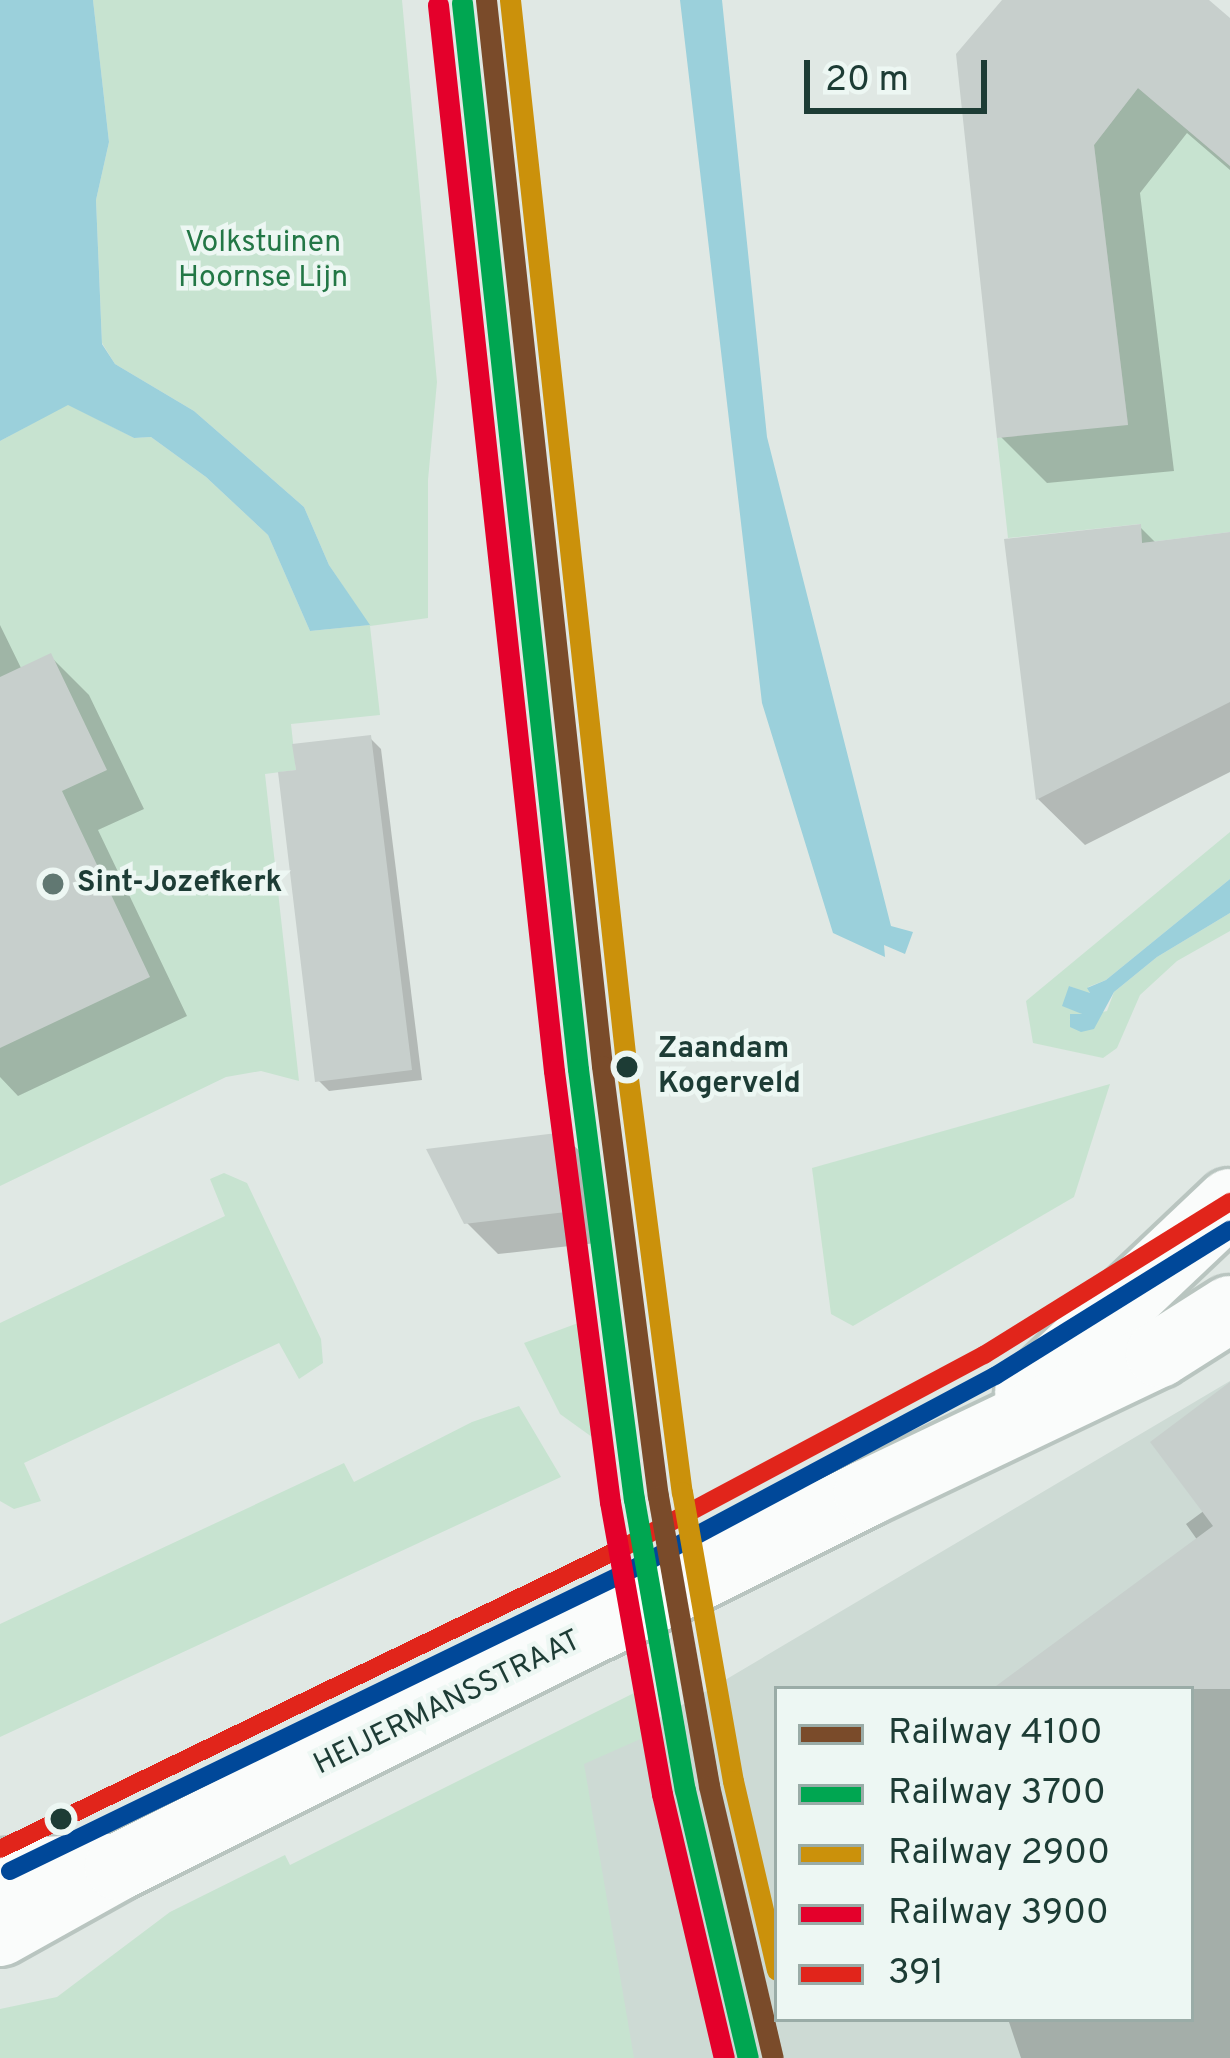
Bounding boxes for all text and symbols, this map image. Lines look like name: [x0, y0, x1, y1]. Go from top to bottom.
scale bar: [810, 36, 993, 110]
text: 20 m: [825, 58, 909, 104]
park label: Volkstuinen Hoornse Lijn: [178, 226, 348, 296]
place label: Sint-Jozefkerk: [77, 866, 282, 902]
marker: Sint-Jozefkerk: [40, 871, 66, 897]
place label: Zaandam Kogerveld: [658, 1032, 801, 1102]
marker: Zaandam Kogerveld: [606, 1046, 648, 1088]
street label: HEIJERMANSSTRAAT: [309, 1624, 587, 1784]
legend: [774, 1686, 1194, 2022]
text: Railway 4100: [888, 1711, 1103, 1757]
text: Railway 3700: [888, 1771, 1106, 1817]
unlabelled marker: [50, 1808, 72, 1830]
text: Railway 2900: [888, 1831, 1110, 1877]
text: Railway 3900: [888, 1891, 1109, 1937]
text: 391: [888, 1951, 944, 1997]

